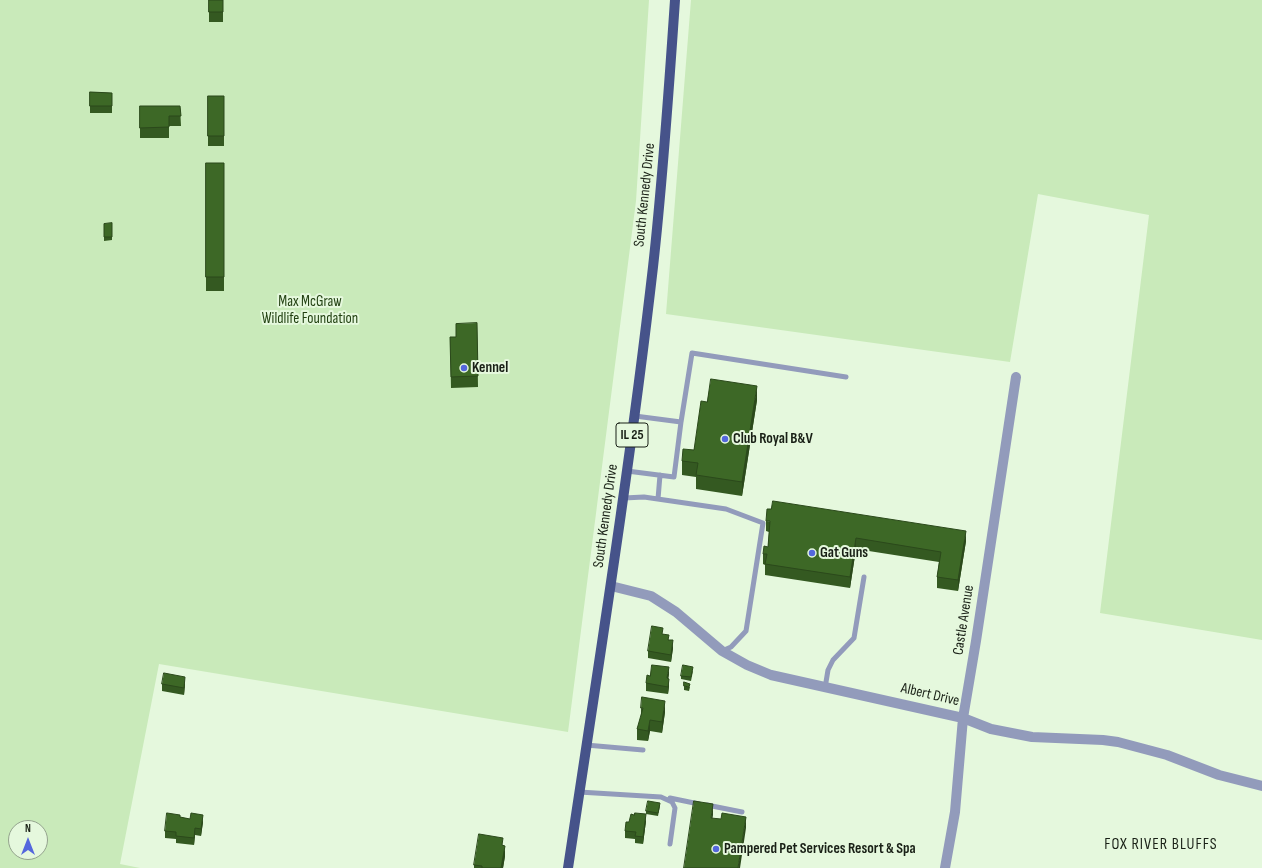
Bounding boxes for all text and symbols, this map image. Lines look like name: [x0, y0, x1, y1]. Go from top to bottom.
street label: South Kennedy Drive: [631, 142, 659, 248]
park label: Max McGraw Wildlife Foundation: [262, 293, 358, 328]
place label: Kennel: [472, 359, 508, 377]
marker: Kennel: [459, 363, 469, 373]
road number: IL 25: [616, 423, 648, 447]
place label: Club Royal B&V: [733, 430, 813, 448]
marker: Club Royal B&V: [720, 434, 730, 444]
street label: South Kennedy Drive: [590, 463, 622, 569]
place label: Gat Guns: [820, 544, 868, 562]
marker: Gat Guns: [807, 548, 817, 558]
street label: Castle Avenue: [950, 584, 978, 656]
street label: Albert Drive: [899, 680, 961, 710]
north arrow: [8, 820, 48, 860]
text: N: [25, 822, 31, 835]
district label: FOX RIVER BLUFFS: [1104, 835, 1218, 855]
place label: Pampered Pet Services Resort & Spa: [724, 840, 916, 858]
marker: Pampered Pet Services Resort & Spa: [711, 844, 721, 854]

